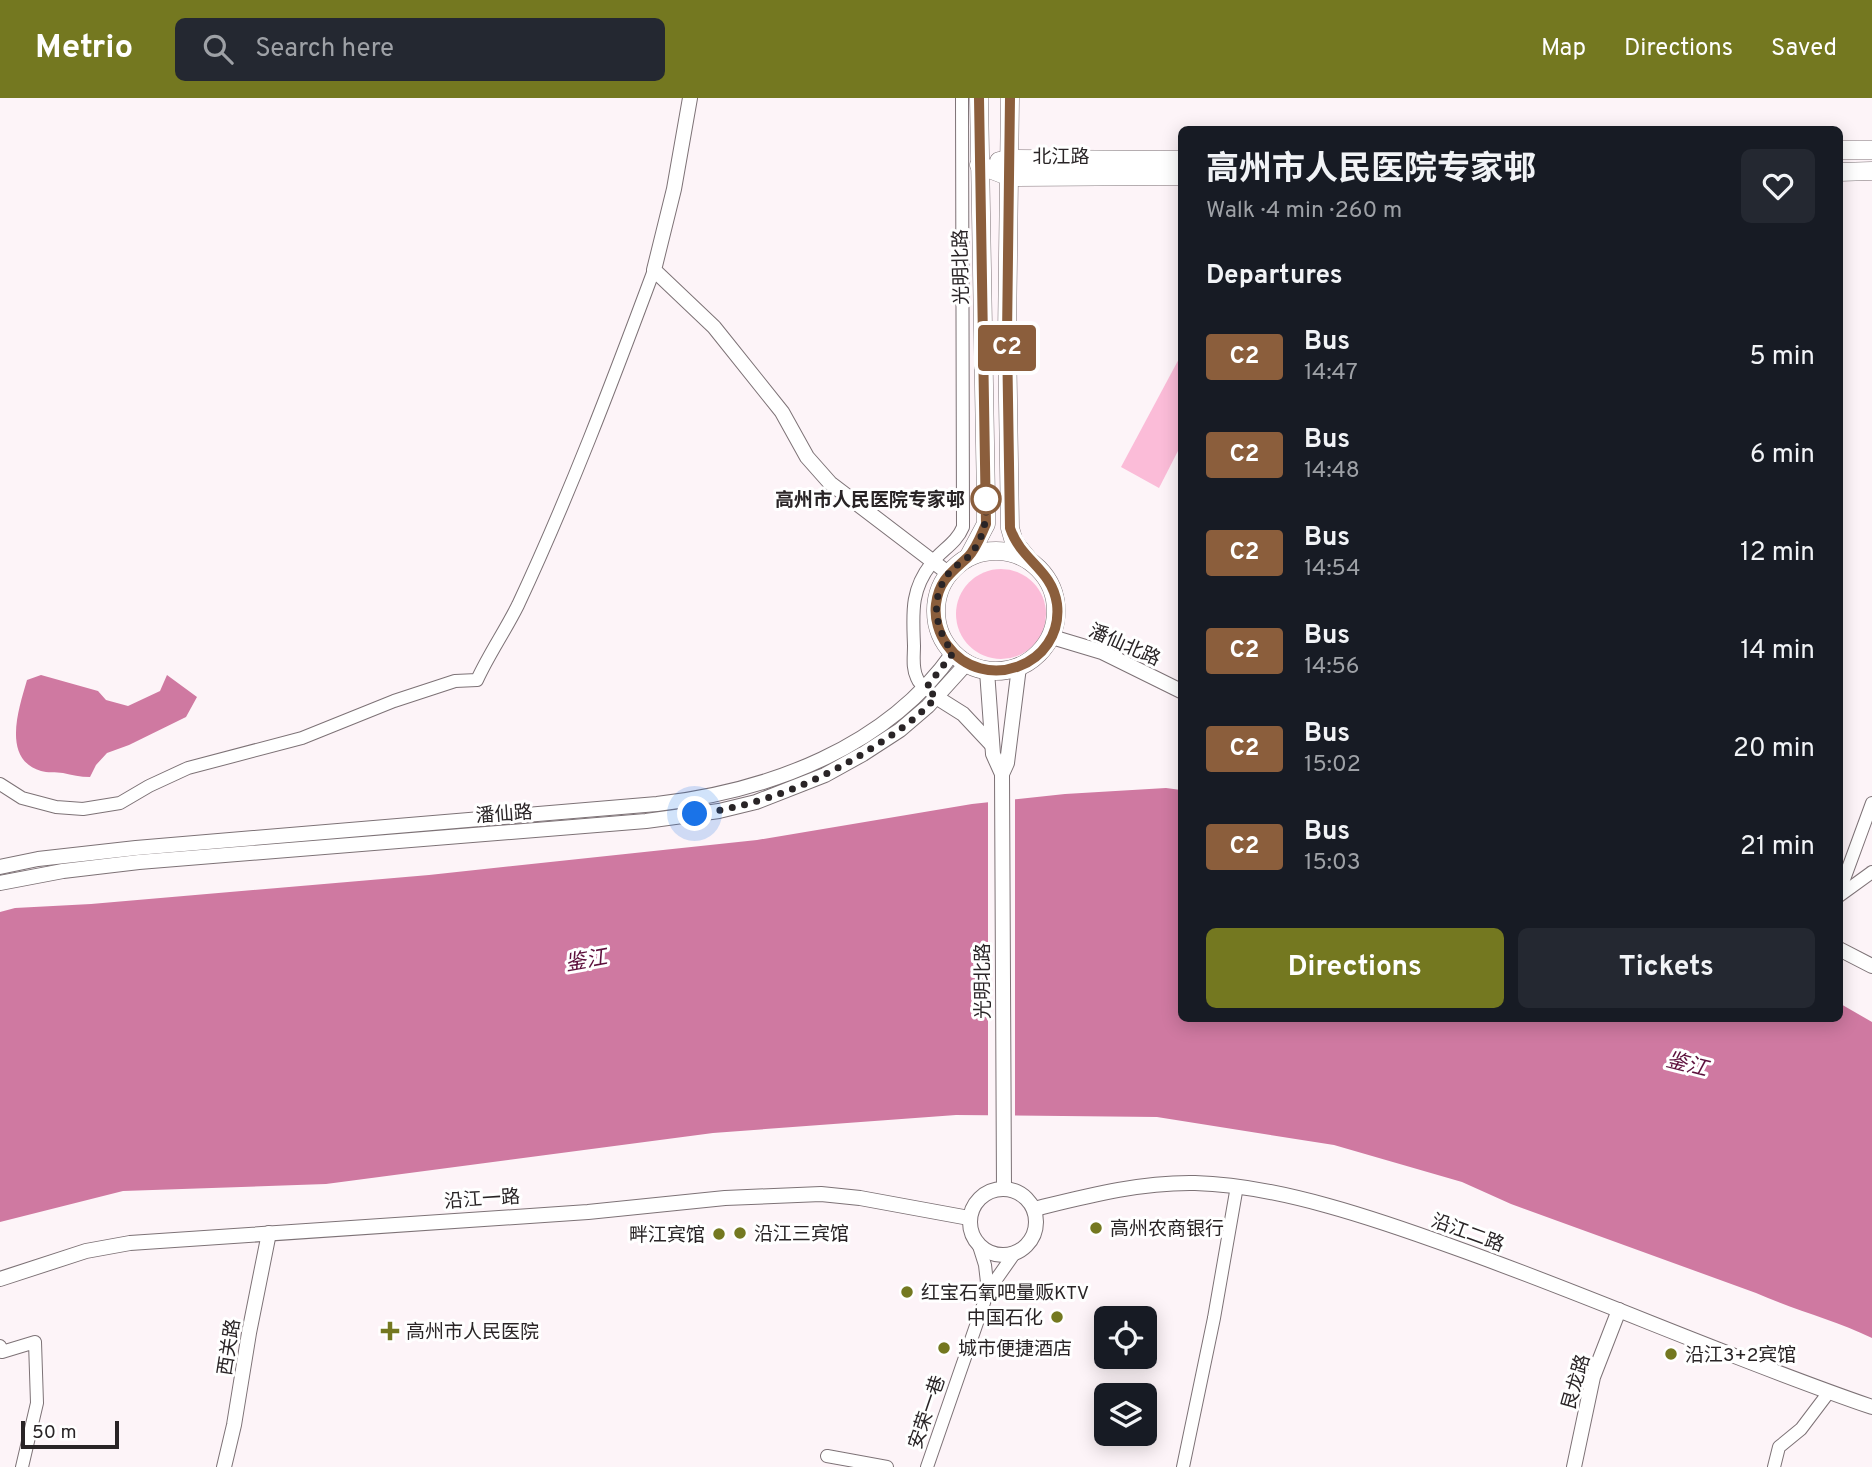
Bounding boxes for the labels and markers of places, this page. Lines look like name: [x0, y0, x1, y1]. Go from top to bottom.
marker: 高州市人民医院专家邨: [971, 484, 1001, 514]
place label: 高州市人民医院专家邨: [775, 489, 965, 513]
place label: 高州农商银行: [1110, 1218, 1224, 1242]
marker: 高州农商银行: [1088, 1220, 1104, 1236]
place label: 沿江三宾馆: [754, 1223, 849, 1247]
place label: 畔江宾馆: [629, 1224, 705, 1248]
marker: 沿江三宾馆: [732, 1225, 748, 1241]
marker: 畔江宾馆: [711, 1226, 727, 1242]
place label: 红宝石氧吧量贩KTV: [921, 1282, 1089, 1306]
marker: 红宝石氧吧量贩KTV: [899, 1284, 915, 1300]
place label: 中国石化: [967, 1307, 1043, 1331]
marker: 中国石化: [1049, 1309, 1065, 1325]
marker: 高州市人民医院: [380, 1321, 400, 1341]
place label: 高州市人民医院: [406, 1321, 539, 1345]
place label: 城市便捷酒店: [958, 1338, 1072, 1362]
marker: 城市便捷酒店: [936, 1340, 952, 1356]
place label: 沿江3+2宾馆: [1685, 1344, 1796, 1368]
marker: 沿江3+2宾馆: [1663, 1346, 1679, 1362]

